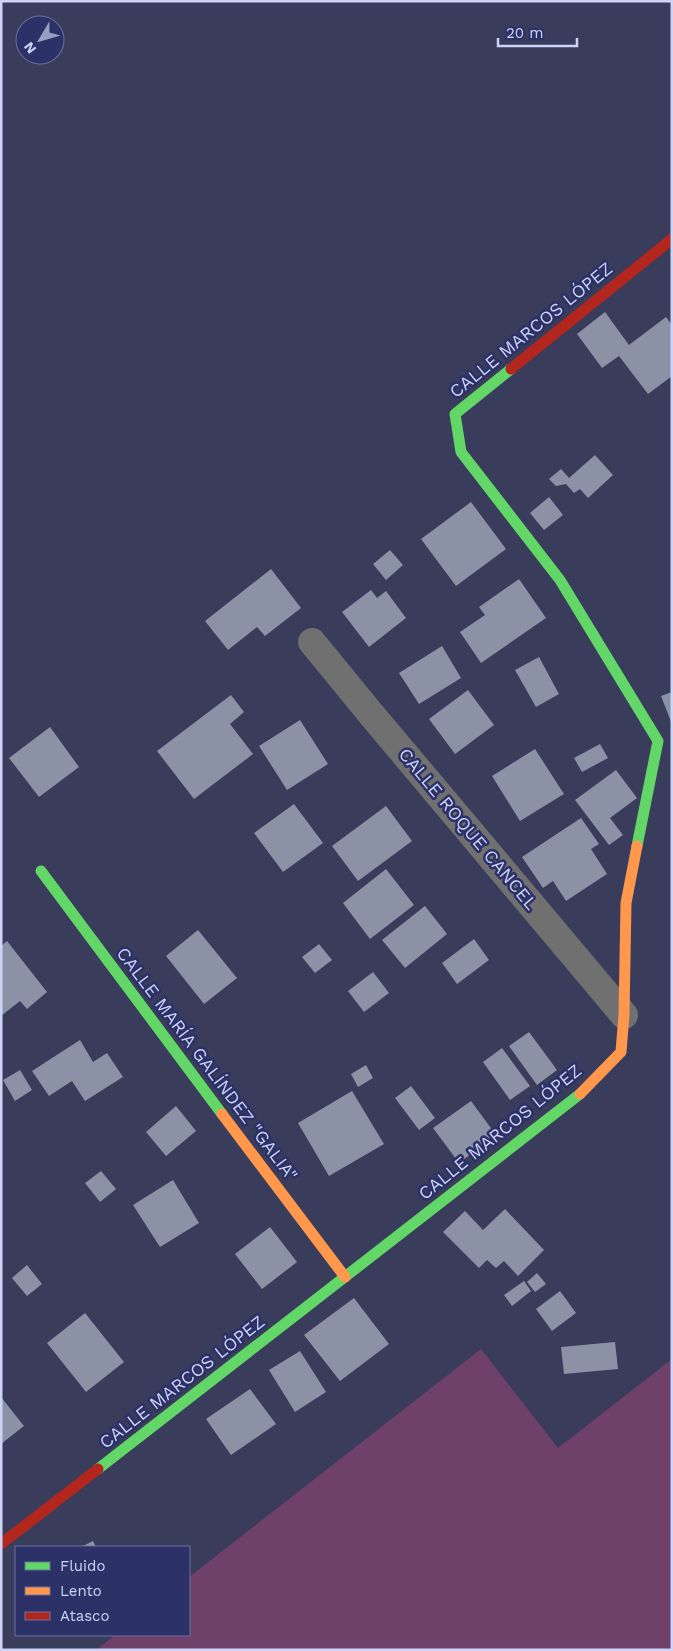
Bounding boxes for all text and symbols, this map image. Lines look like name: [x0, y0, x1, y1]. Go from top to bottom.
north arrow: [15, 15, 65, 65]
scale bar: [498, 15, 577, 47]
text: 20 m: [506, 24, 544, 42]
text: N: [20, 39, 39, 57]
street label: CALLE MARCOS LÓPEZ: [445, 257, 616, 402]
street label: CALLE ROQUE CANCEL: [395, 744, 542, 914]
street label: CALLE MARÍA GALÍNDEZ "GALIA": [113, 943, 302, 1185]
street label: CALLE MARCOS LÓPEZ: [414, 1059, 585, 1204]
street label: CALLE MARCOS LÓPEZ: [95, 1311, 268, 1453]
legend: [15, 1546, 190, 1636]
text: Fluido: [60, 1557, 105, 1575]
text: Lento: [60, 1582, 102, 1600]
text: Atasco: [60, 1607, 109, 1625]

